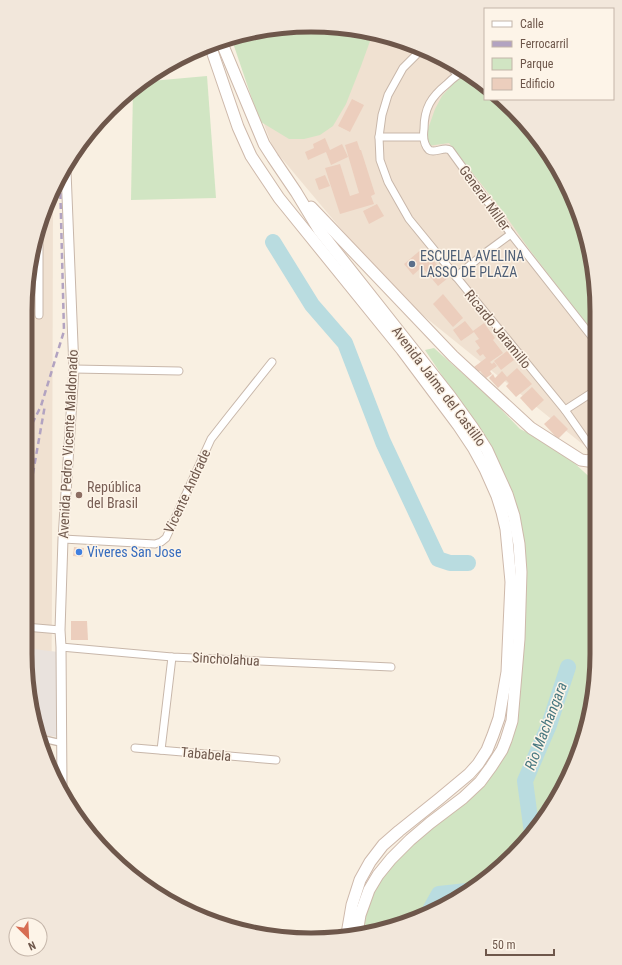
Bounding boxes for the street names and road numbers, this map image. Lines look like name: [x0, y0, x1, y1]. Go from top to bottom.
street label: General Miller: [456, 162, 514, 234]
street label: Ricardo Jaramillo: [461, 286, 535, 372]
street label: Avenida Jaime del Castillo: [389, 323, 489, 449]
street label: Avenida Pedro Vicente Maldonado: [55, 349, 81, 539]
street label: Vicente Andrade: [161, 446, 214, 536]
street label: Sincholahua: [192, 649, 260, 669]
street label: Tababela: [180, 744, 232, 764]

